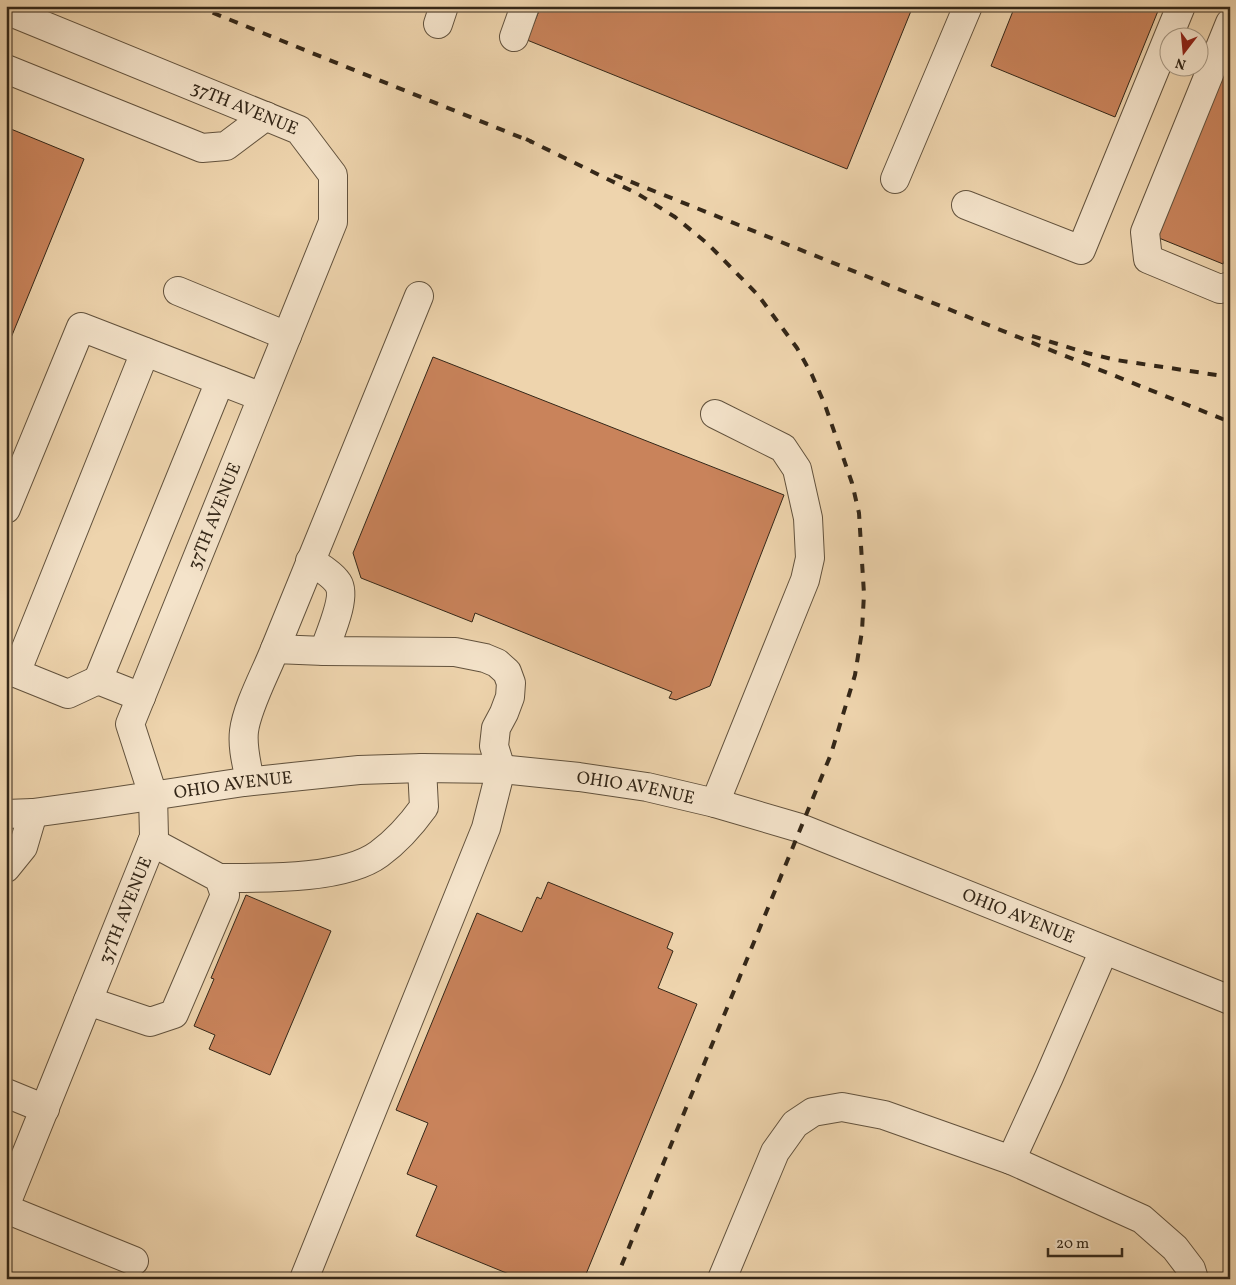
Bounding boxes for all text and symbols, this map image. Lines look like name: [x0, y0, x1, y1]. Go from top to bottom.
north arrow: [1158, 28, 1208, 78]
text: N: [1173, 53, 1188, 74]
street label: 37TH AVENUE: [187, 76, 302, 142]
street label: 37TH AVENUE: [182, 459, 248, 574]
street label: OHIO AVENUE: [172, 766, 294, 806]
street label: OHIO AVENUE: [575, 766, 697, 812]
street label: 37TH AVENUE: [93, 853, 159, 968]
street label: OHIO AVENUE: [958, 883, 1078, 951]
scale bar: [1048, 1225, 1122, 1257]
text: 20 m: [1056, 1234, 1089, 1255]

